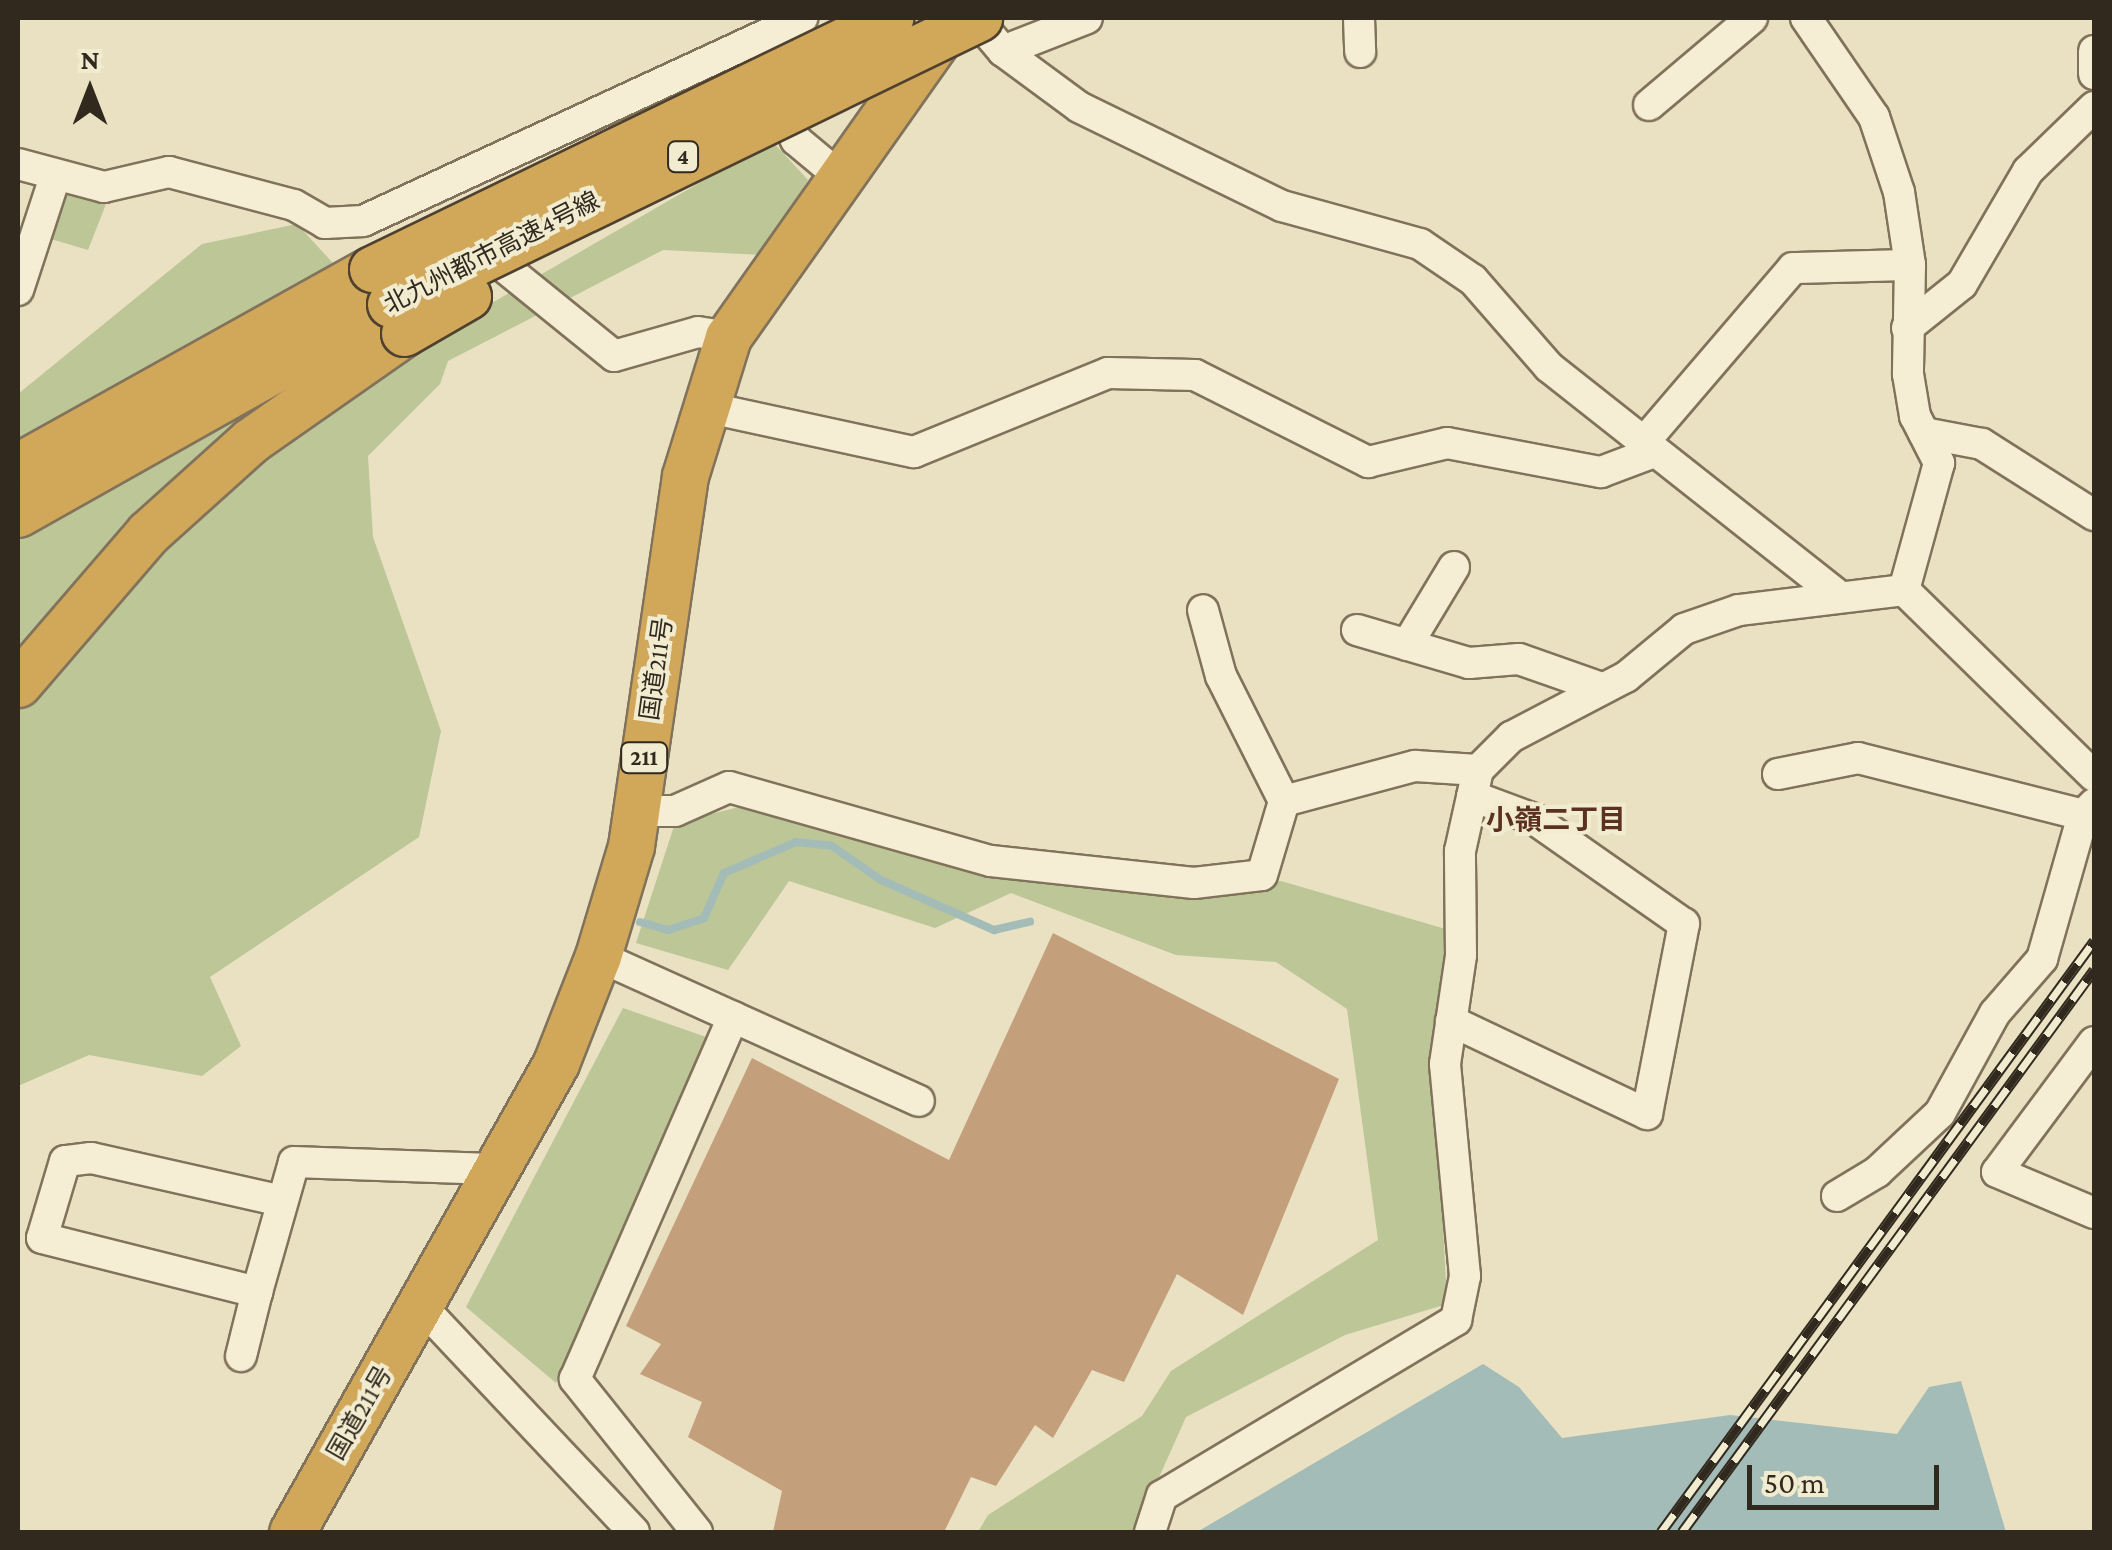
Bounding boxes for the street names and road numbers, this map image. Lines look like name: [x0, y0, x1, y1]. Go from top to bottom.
road number: 4: [666, 140, 700, 174]
street label: 北九州都市高速4号線: [379, 186, 605, 320]
street label: 国道211号: [635, 616, 679, 722]
road number: 211: [619, 741, 669, 775]
street label: 国道211号: [321, 1361, 399, 1465]

